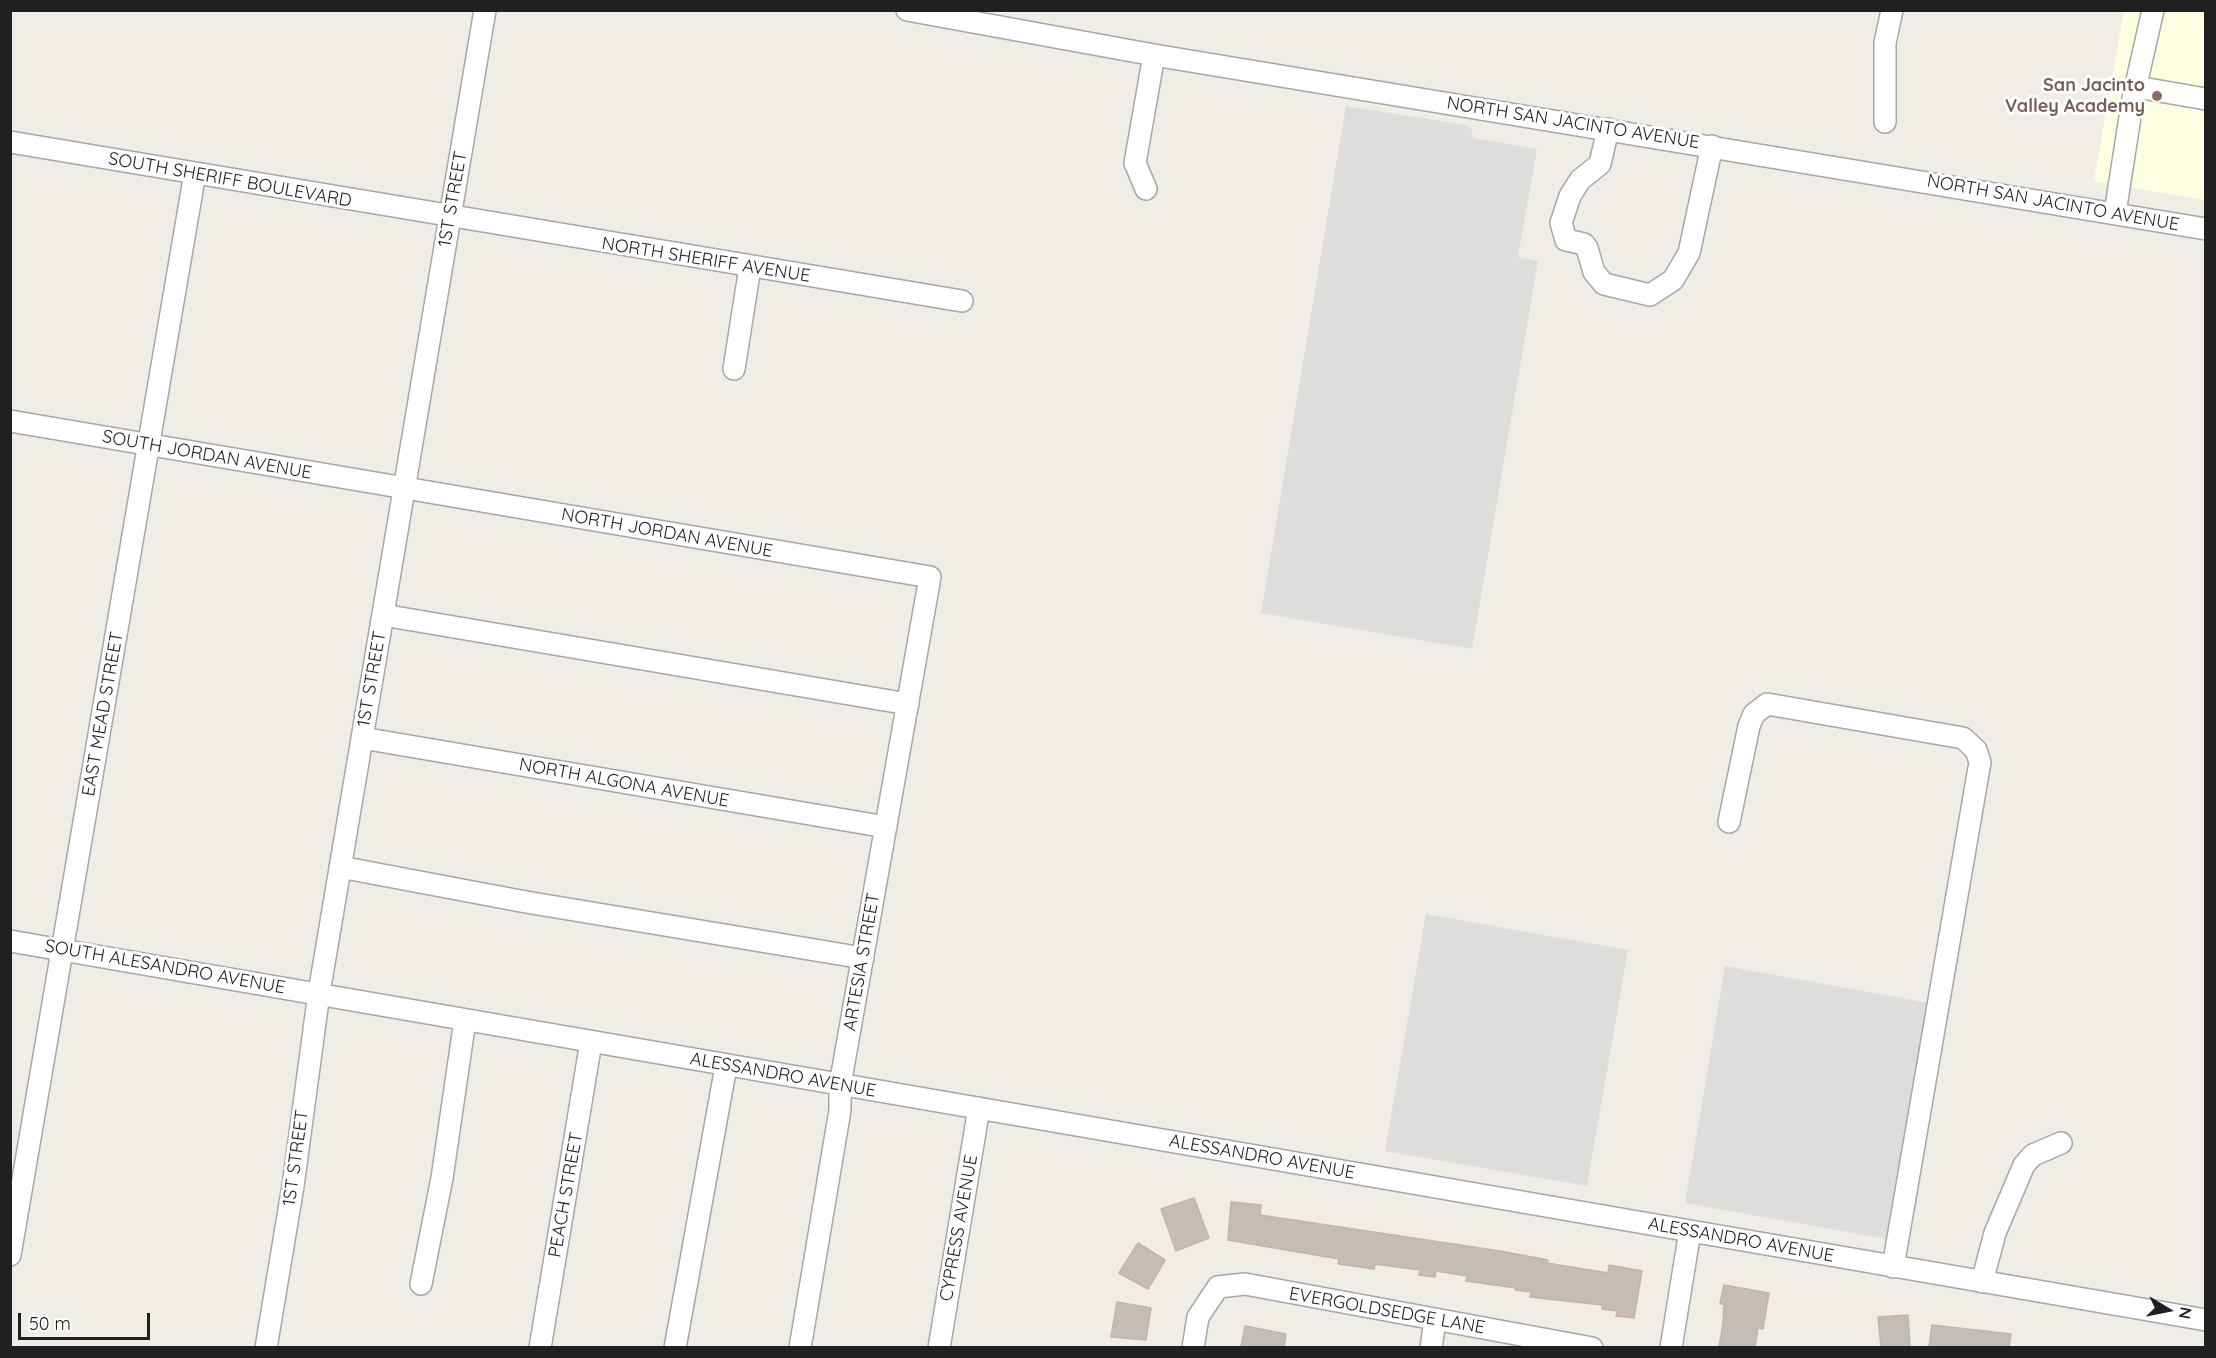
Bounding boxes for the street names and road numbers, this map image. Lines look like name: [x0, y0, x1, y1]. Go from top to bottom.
street label: NORTH SAN JACINTO AVENUE: [1445, 92, 1701, 154]
street label: SOUTH SHERIFF BOULEVARD: [107, 148, 353, 212]
street label: 1ST STREET: [434, 149, 472, 249]
street label: NORTH SAN JACINTO AVENUE: [1925, 170, 2181, 236]
street label: NORTH SHERIFF AVENUE: [600, 233, 812, 287]
street label: SOUTH JORDAN AVENUE: [100, 426, 314, 484]
street label: NORTH JORDAN AVENUE: [560, 504, 774, 562]
street label: 1ST STREET: [353, 629, 391, 729]
street label: EAST MEAD STREET: [78, 630, 128, 798]
street label: NORTH ALGONA AVENUE: [517, 754, 731, 812]
street label: ARTESIA STREET: [839, 891, 885, 1033]
street label: SOUTH ALESANDRO AVENUE: [43, 935, 287, 999]
street label: ALESSANDRO AVENUE: [688, 1048, 878, 1102]
street label: 1ST STREET: [279, 1109, 313, 1207]
street label: ALESSANDRO AVENUE: [1167, 1130, 1357, 1184]
street label: PEACH STREET: [544, 1131, 588, 1259]
street label: CYPRESS AVENUE: [935, 1153, 983, 1303]
street label: ALESSANDRO AVENUE: [1646, 1213, 1836, 1267]
street label: EVERGOLDSEDGE LANE: [1287, 1283, 1487, 1339]

